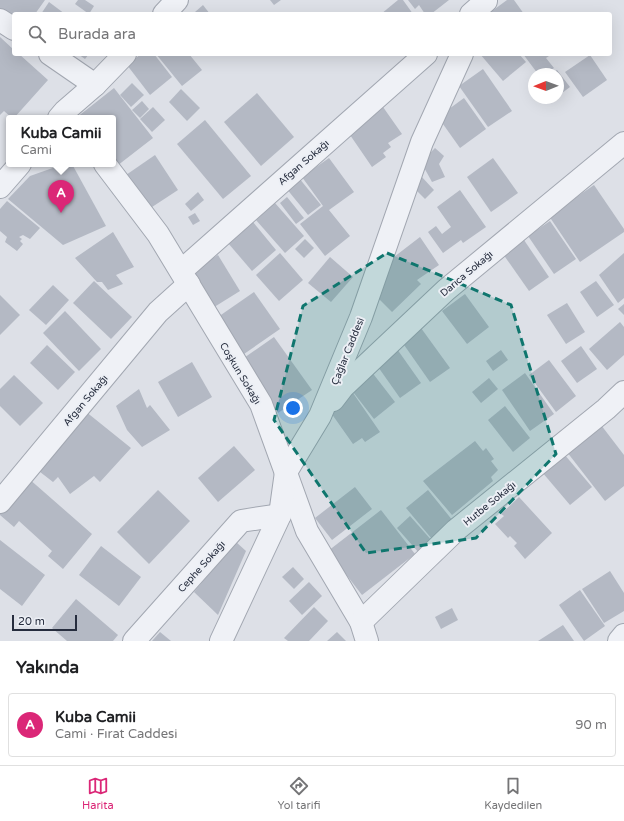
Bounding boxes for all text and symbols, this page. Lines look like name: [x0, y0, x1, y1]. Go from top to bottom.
search box: [12, 12, 612, 56]
icon: search: [26, 23, 48, 45]
text: Burada ara: [58, 25, 136, 43]
north arrow: [528, 68, 564, 104]
popup: [6, 115, 116, 167]
text: Kuba Camii: [20, 124, 102, 142]
street label: Afgan Sokağı: [276, 137, 332, 188]
text: Cami: [20, 142, 52, 158]
pin: A: [48, 180, 74, 213]
street label: Darıca Sokağı: [438, 248, 495, 299]
street label: Çağlar Caddesi: [329, 316, 367, 387]
street label: Coşkun Sokağı: [217, 340, 263, 407]
street label: Afgan Sokağı: [61, 372, 111, 429]
your location: [283, 398, 303, 418]
street label: Hutbe Sokağı: [461, 479, 518, 529]
street label: Cephe Sokağı: [175, 538, 228, 595]
scale bar: [12, 613, 77, 632]
text: 20 m: [18, 615, 45, 628]
text: Yakında: [16, 657, 79, 678]
text: Kuba Camii: [55, 708, 136, 726]
text: A: [25, 717, 35, 733]
text: 90 m: [575, 717, 607, 733]
text: Cami · Fırat Caddesi: [55, 726, 178, 742]
tab: Harita: [82, 775, 114, 812]
tab: Yol tarifi: [278, 775, 320, 812]
tab: Kaydedilen: [484, 775, 542, 812]

